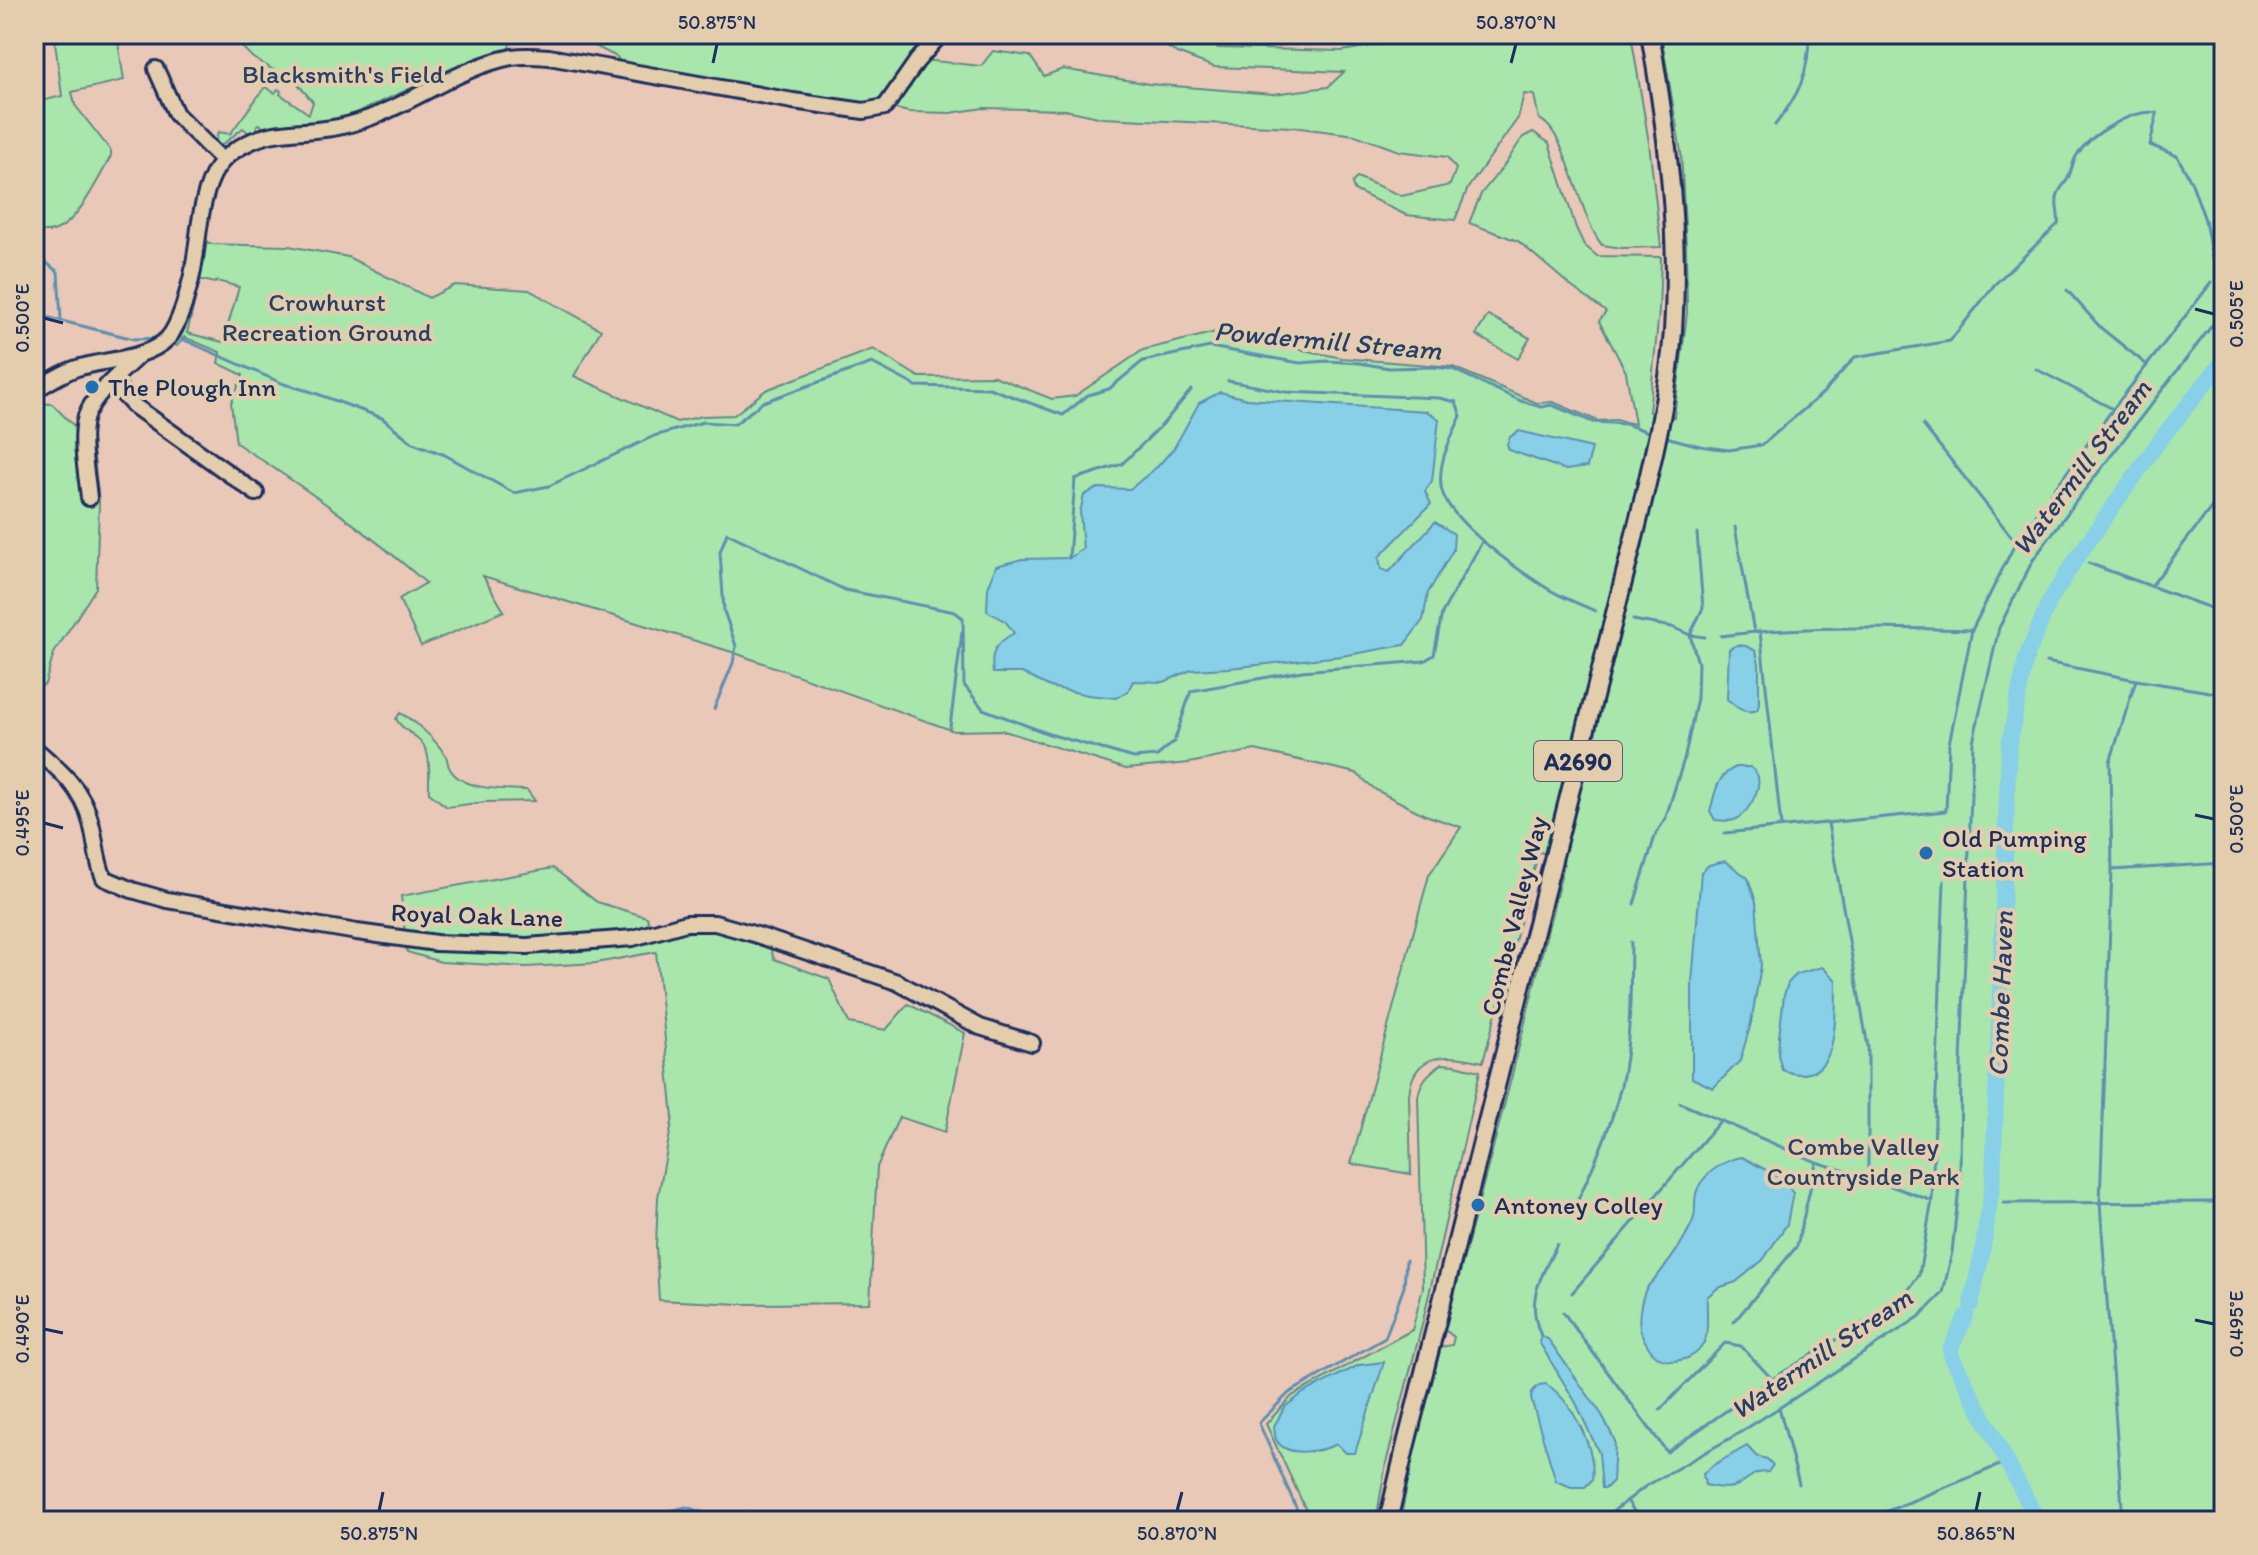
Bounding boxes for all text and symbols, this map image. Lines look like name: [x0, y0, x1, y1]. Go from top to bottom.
text: 50.875°N: [678, 10, 756, 34]
text: 50.870°N: [1476, 10, 1556, 34]
park label: Blacksmith's Field: [242, 58, 445, 90]
text: 0.505°E: [2224, 280, 2248, 348]
text: 0.500°E: [10, 283, 34, 353]
park label: Crowhurst Recreation Ground: [222, 286, 433, 348]
water label: Powdermill Stream: [1213, 313, 1444, 367]
place label: The Plough Inn: [108, 371, 276, 403]
water label: Watermill Stream: [2004, 372, 2159, 562]
marker: The Plough Inn: [83, 378, 101, 396]
road number: A2690: [1534, 741, 1622, 781]
text: 0.500°E: [2224, 784, 2248, 854]
text: 0.495°E: [10, 789, 34, 857]
street label: Combe Valley Way: [1474, 813, 1554, 1019]
place label: Old Pumping Station: [1942, 822, 2087, 884]
marker: Old Pumping Station: [1917, 844, 1935, 862]
street label: Royal Oak Lane: [390, 896, 564, 934]
water label: Combe Haven: [1980, 910, 2020, 1078]
park label: Combe Valley Countryside Park: [1767, 1130, 1959, 1192]
place label: Antoney Colley: [1494, 1189, 1663, 1221]
marker: Antoney Colley: [1469, 1196, 1487, 1214]
water label: Watermill Stream: [1724, 1279, 1919, 1426]
text: 0.495°E: [2224, 1290, 2248, 1358]
text: 0.490°E: [10, 1295, 34, 1363]
text: 50.875°N: [340, 1521, 418, 1545]
text: 50.870°N: [1137, 1521, 1217, 1545]
text: 50.865°N: [1936, 1521, 2016, 1545]

